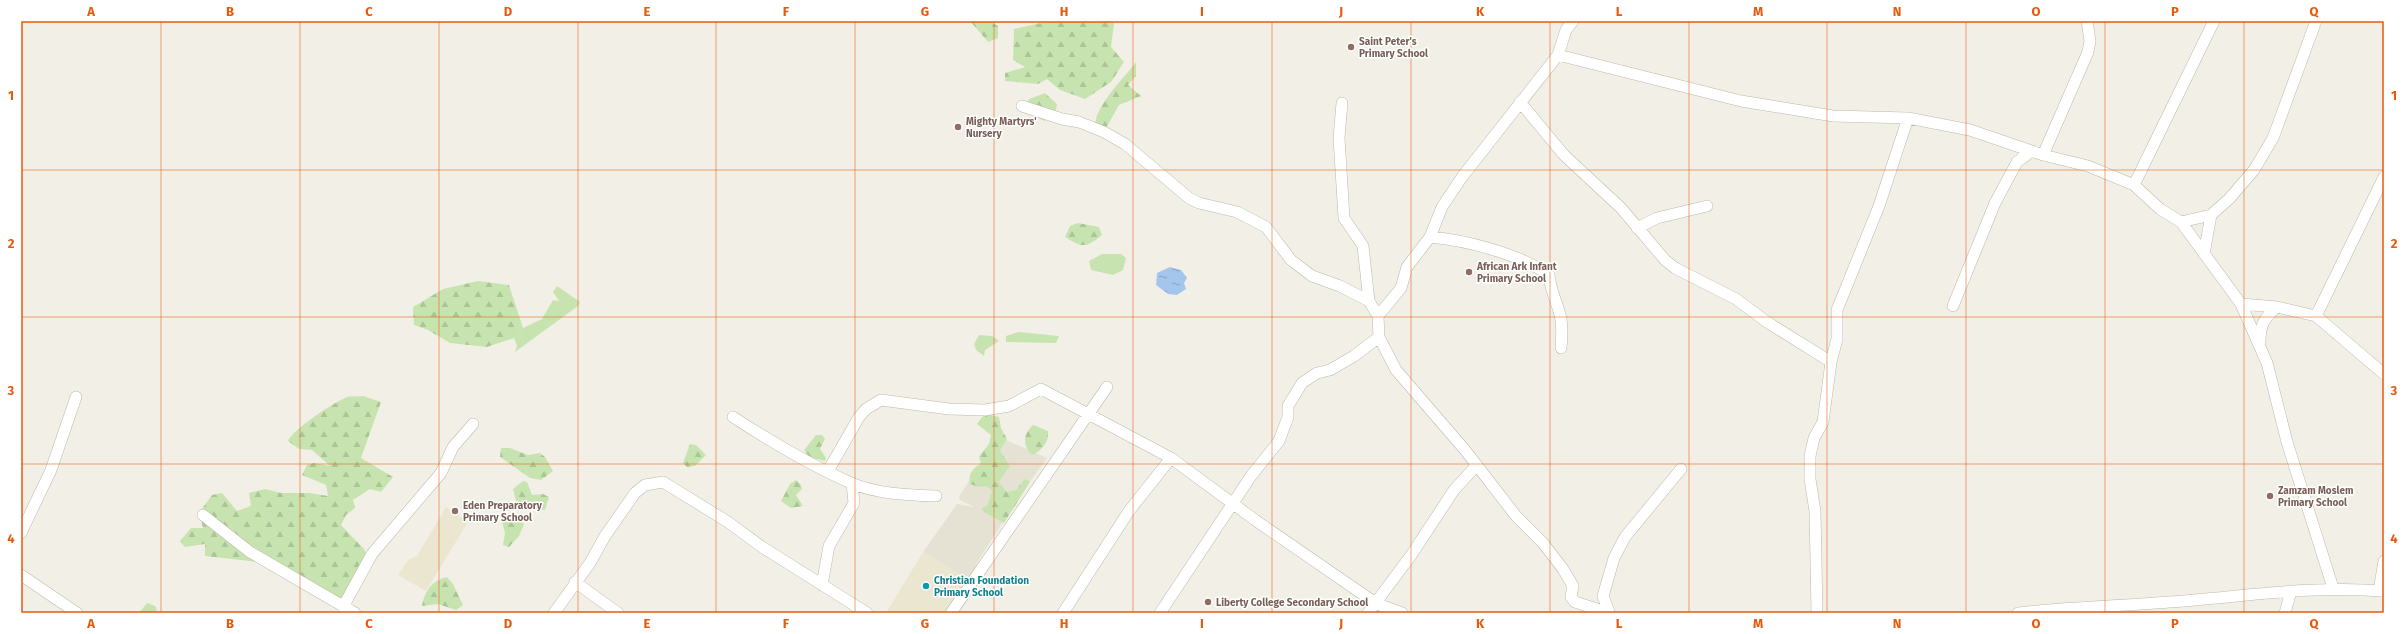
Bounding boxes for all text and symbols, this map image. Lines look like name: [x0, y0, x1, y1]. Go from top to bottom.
text: A: [86, 4, 95, 19]
text: B: [226, 4, 234, 19]
text: C: [365, 4, 373, 19]
text: D: [504, 4, 513, 19]
text: E: [644, 4, 651, 19]
text: F: [783, 4, 790, 19]
text: G: [921, 4, 929, 19]
text: H: [1060, 4, 1068, 19]
text: I: [1200, 4, 1204, 19]
text: J: [1338, 4, 1343, 19]
text: K: [1476, 4, 1485, 19]
text: L: [1616, 4, 1623, 19]
text: M: [1753, 4, 1763, 19]
text: N: [1893, 4, 1901, 19]
text: O: [2032, 4, 2041, 19]
text: P: [2171, 4, 2179, 19]
text: Q: [2310, 4, 2320, 19]
place label: Saint Peter's Primary School: [1359, 36, 1428, 60]
marker: Saint Peter's Primary School: [1346, 42, 1356, 52]
text: 1: [8, 88, 14, 103]
text: 1: [2391, 88, 2397, 103]
place label: Mighty Martyrs' Nursery: [966, 116, 1037, 140]
marker: Mighty Martyrs' Nursery: [953, 122, 963, 132]
text: 2: [8, 236, 15, 251]
text: 2: [2391, 236, 2398, 251]
place label: African Ark Infant Primary School: [1476, 261, 1557, 285]
marker: African Ark Infant Primary School: [1464, 267, 1474, 277]
text: 3: [7, 383, 15, 398]
text: 3: [2390, 383, 2398, 398]
place label: Zamzam Moslem Primary School: [2278, 485, 2353, 509]
marker: Zamzam Moslem Primary School: [2265, 491, 2275, 501]
place label: Eden Preparatory Primary School: [463, 500, 543, 524]
marker: Eden Preparatory Primary School: [450, 506, 460, 516]
text: 4: [7, 531, 15, 546]
text: 4: [2390, 531, 2398, 546]
place label: Christian Foundation Primary School: [934, 575, 1029, 599]
marker: Christian Foundation Primary School: [921, 581, 931, 591]
marker: Liberty College Secondary School: [1203, 597, 1213, 607]
place label: Liberty College Secondary School: [1216, 597, 1368, 609]
text: A: [86, 616, 95, 631]
text: B: [226, 616, 234, 631]
text: C: [365, 616, 373, 631]
text: D: [504, 616, 513, 631]
text: E: [644, 616, 651, 631]
text: F: [783, 616, 790, 631]
text: G: [921, 616, 929, 631]
text: H: [1060, 616, 1068, 631]
text: I: [1200, 616, 1204, 631]
text: J: [1338, 616, 1343, 631]
text: K: [1476, 616, 1485, 631]
text: L: [1616, 616, 1623, 631]
text: M: [1753, 616, 1763, 631]
text: N: [1893, 616, 1901, 631]
text: O: [2032, 616, 2041, 631]
text: P: [2171, 616, 2179, 631]
text: Q: [2310, 616, 2320, 631]

